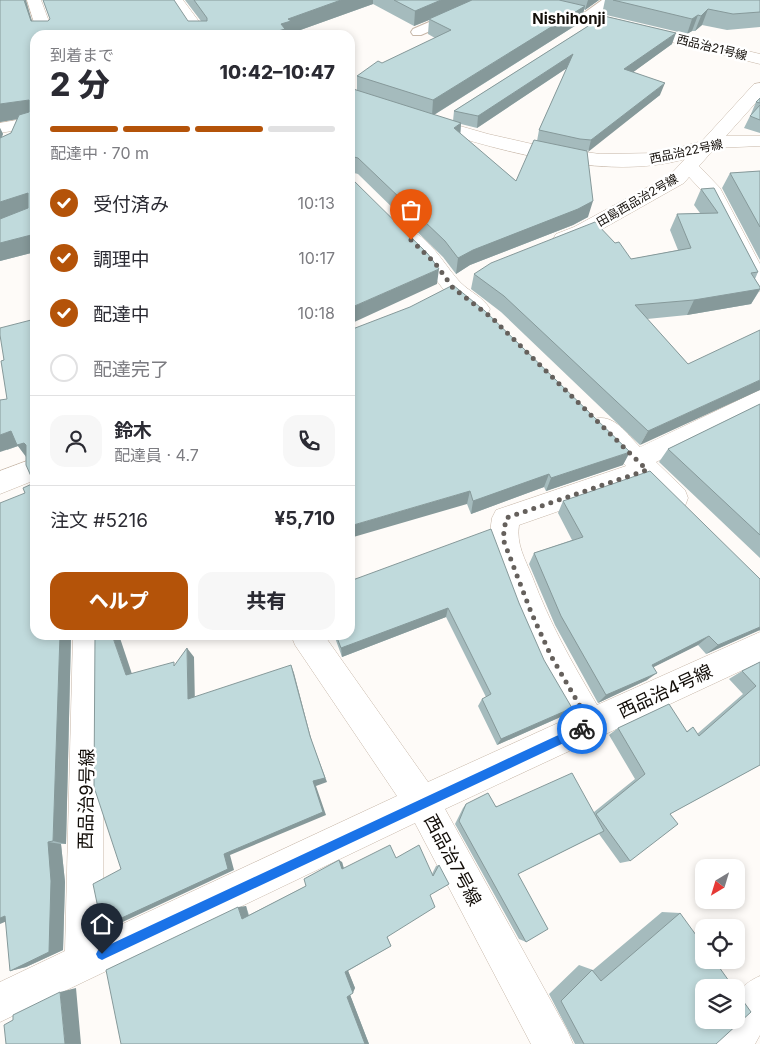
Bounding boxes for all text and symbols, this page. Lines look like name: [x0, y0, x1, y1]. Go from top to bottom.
district label: Nishihonji: [532, 9, 606, 28]
street label: 西品治21号線: [675, 31, 749, 63]
text: 到着まで: [50, 45, 114, 65]
text: 10:42–10:47: [220, 61, 335, 84]
text: 2 分: [50, 65, 109, 104]
street label: 西品治22号線: [648, 136, 724, 166]
text: 配達中 · 70 m: [50, 143, 149, 163]
street label: 田島西品治2号線: [594, 171, 680, 229]
icon: check: [50, 189, 78, 217]
pin: [390, 189, 432, 240]
text: 受付済み: [93, 193, 169, 216]
text: 10:13: [297, 193, 335, 213]
icon: bag: [397, 196, 425, 224]
icon: check: [50, 244, 78, 272]
text: 調理中: [93, 248, 150, 271]
text: 10:17: [298, 248, 335, 268]
icon: check: [50, 299, 78, 327]
text: 配達中: [93, 303, 150, 326]
text: 10:18: [297, 303, 335, 323]
text: 配達完了: [93, 358, 169, 381]
button: person: [50, 415, 102, 467]
button: phone: [283, 415, 335, 467]
text: 鈴木: [114, 419, 152, 442]
text: 配達員 · 4.7: [114, 445, 199, 465]
text: ¥5,710: [275, 507, 335, 530]
text: 注文 #5216: [50, 509, 148, 532]
button: ヘルプ: [50, 572, 188, 630]
button: 共有: [198, 572, 335, 630]
street label: 西品治4号線: [615, 660, 715, 722]
courier: [557, 704, 607, 754]
icon: bike: [568, 715, 596, 743]
street label: 西品治9号線: [75, 748, 97, 850]
street label: 西品治7号線: [420, 811, 486, 909]
north arrow: [695, 859, 745, 909]
map controls: [695, 859, 745, 1029]
pin: [81, 903, 123, 954]
icon: home: [88, 910, 116, 938]
button: locate: [695, 919, 745, 969]
button: layers: [695, 979, 745, 1029]

